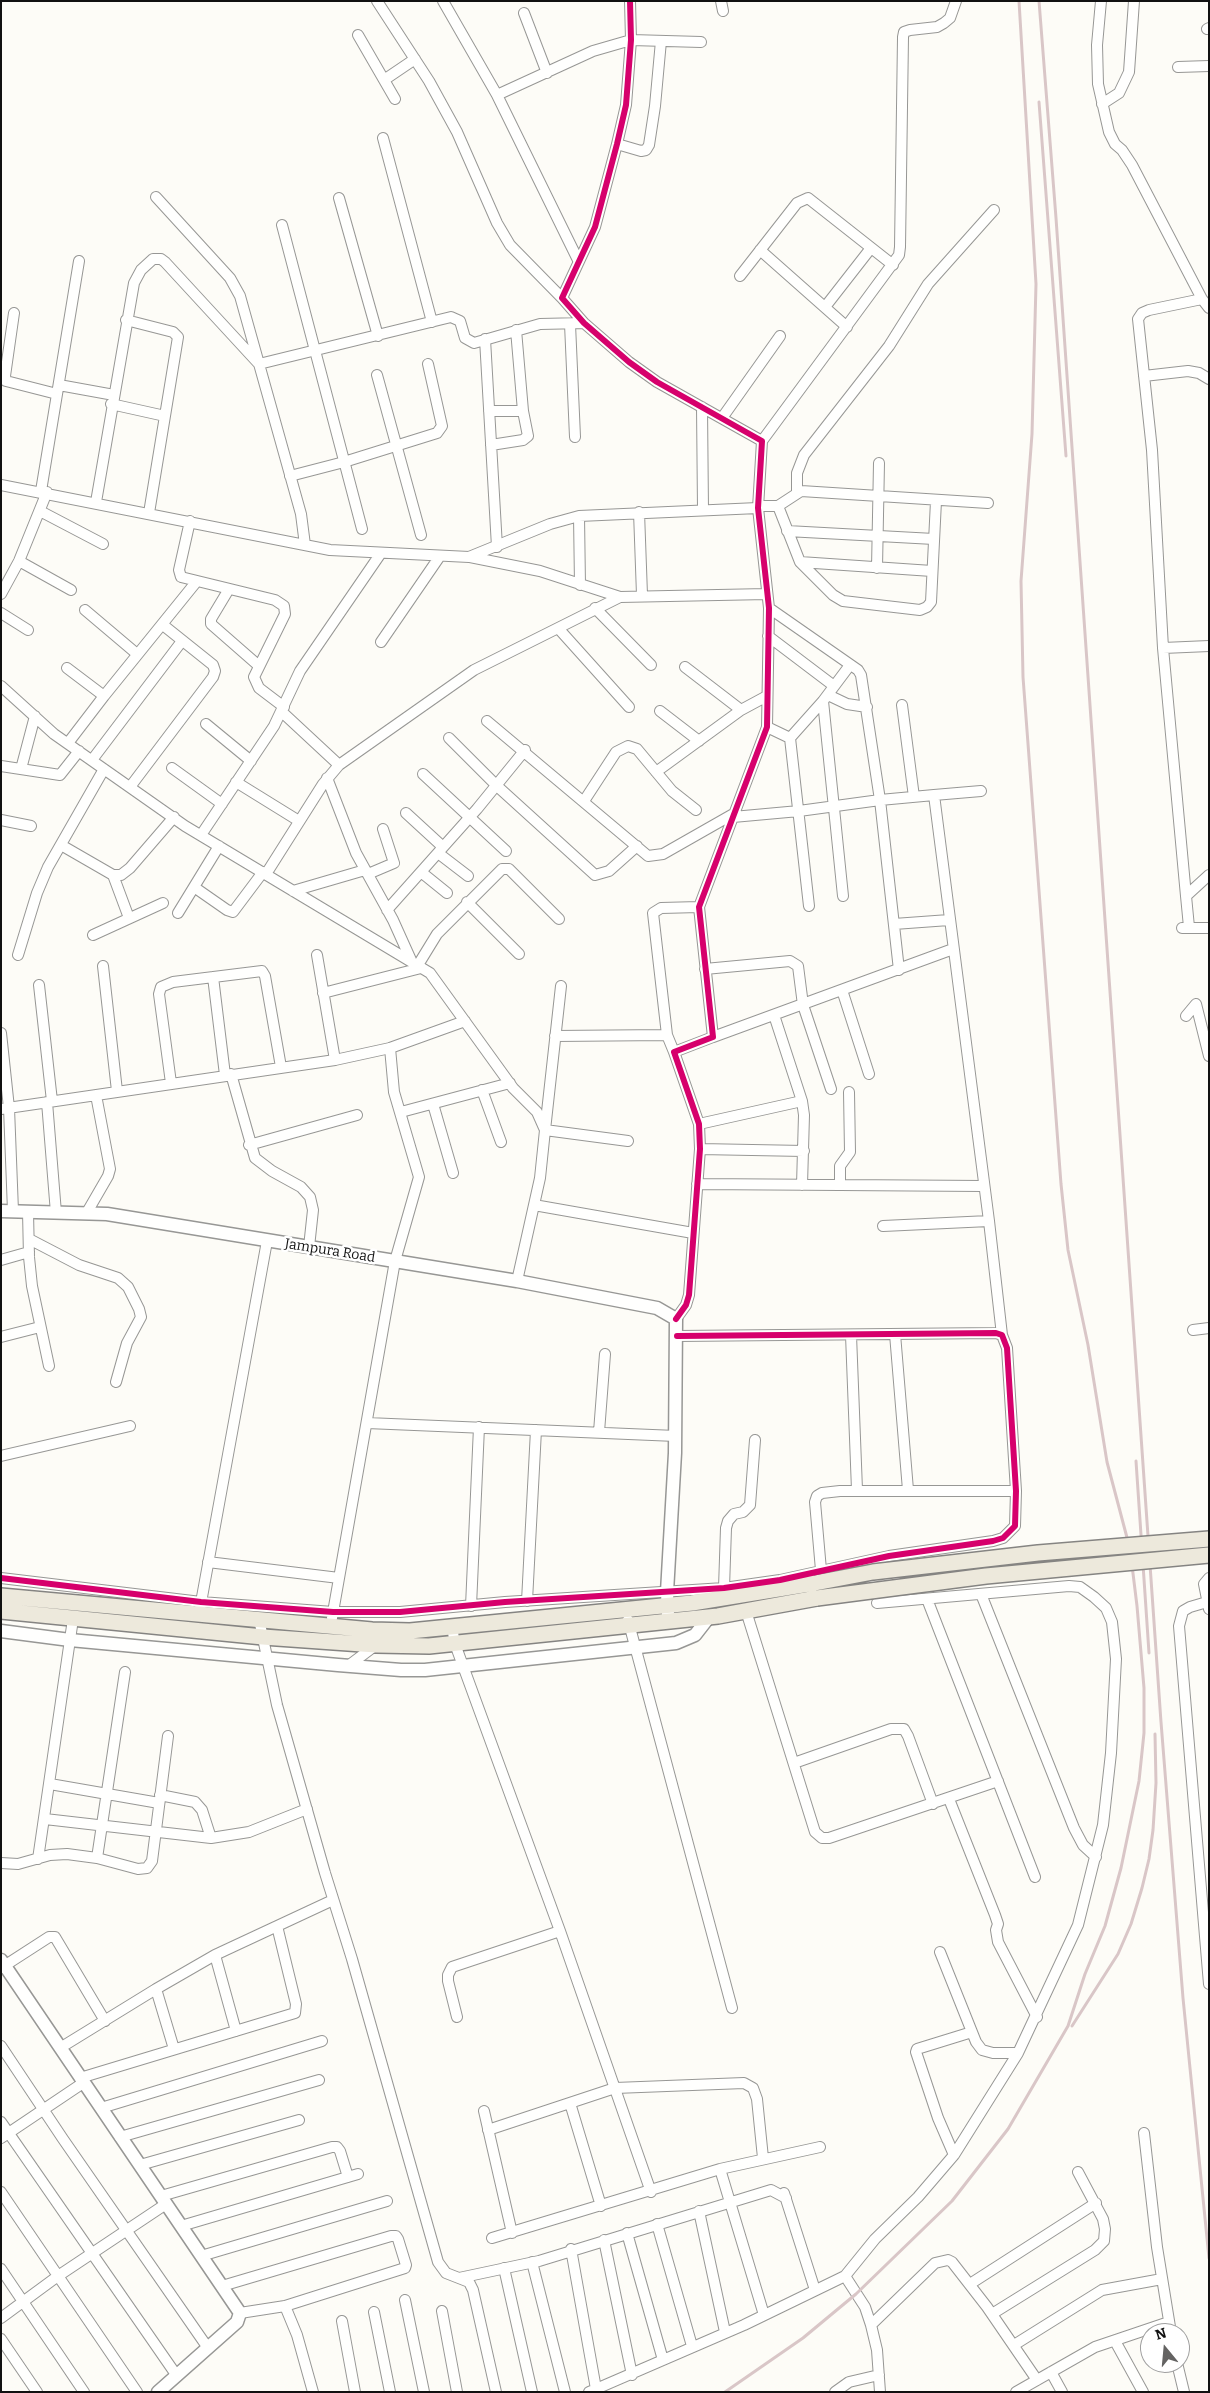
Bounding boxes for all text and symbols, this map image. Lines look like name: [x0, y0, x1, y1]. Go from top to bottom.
street label: Jampura Road: [284, 1236, 376, 1266]
north arrow: [1140, 2323, 1190, 2373]
text: N: [1153, 2324, 1168, 2344]

